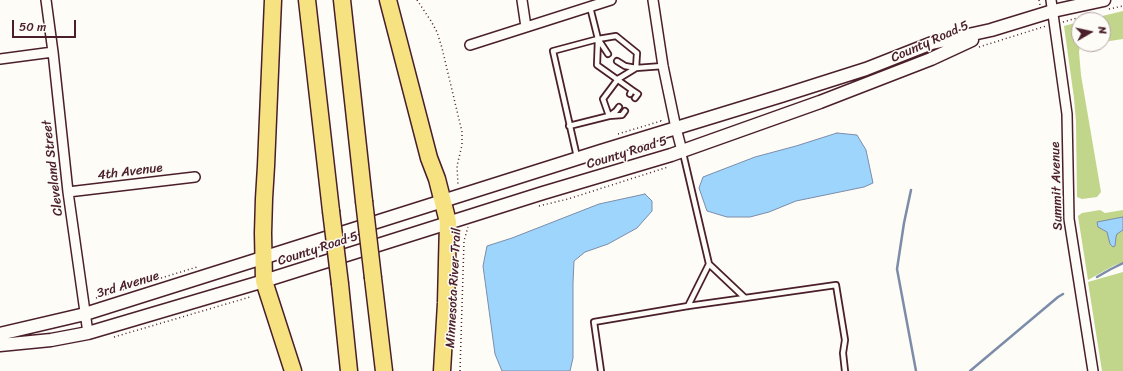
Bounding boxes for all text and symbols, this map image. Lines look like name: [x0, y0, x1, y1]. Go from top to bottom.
scale bar: [14, 12, 78, 38]
north arrow: [1071, 12, 1111, 52]
text: 50 m: [19, 16, 46, 38]
street label: County Road 5: [889, 18, 971, 66]
text: N: [1092, 25, 1112, 35]
street label: Cleveland Street: [39, 119, 67, 217]
street label: County Road 5: [585, 133, 669, 173]
street label: Summit Avenue: [1048, 141, 1066, 231]
street label: 4th Avenue: [97, 160, 163, 184]
street label: Minnesota River Trail: [443, 227, 465, 349]
street label: County Road 5: [276, 229, 360, 269]
street label: 3rd Avenue: [95, 268, 161, 302]

